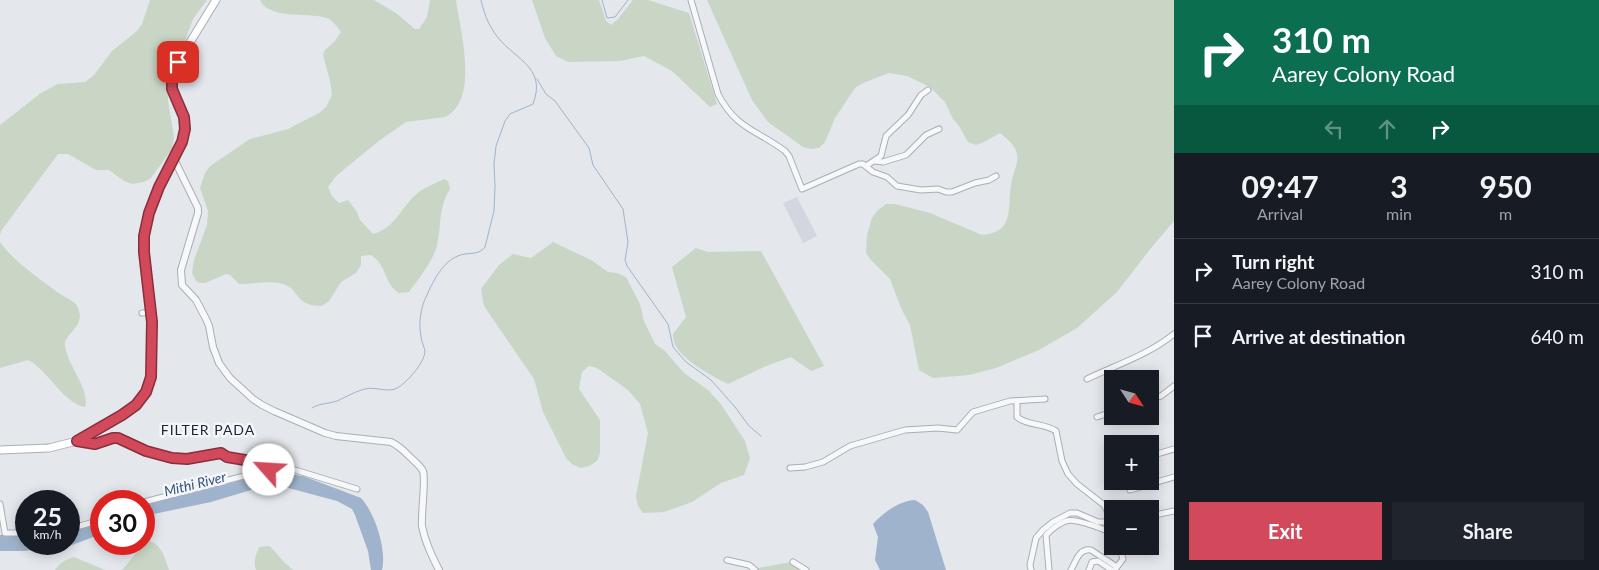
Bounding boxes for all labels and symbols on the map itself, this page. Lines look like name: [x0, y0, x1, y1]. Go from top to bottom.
pin: [157, 41, 199, 83]
north arrow: [1104, 370, 1159, 425]
district label: FILTER PADA: [161, 421, 255, 438]
position arrow: [242, 443, 294, 495]
water label: Mithi River: [162, 468, 228, 499]
speed limit sign: 30: [90, 490, 155, 555]

